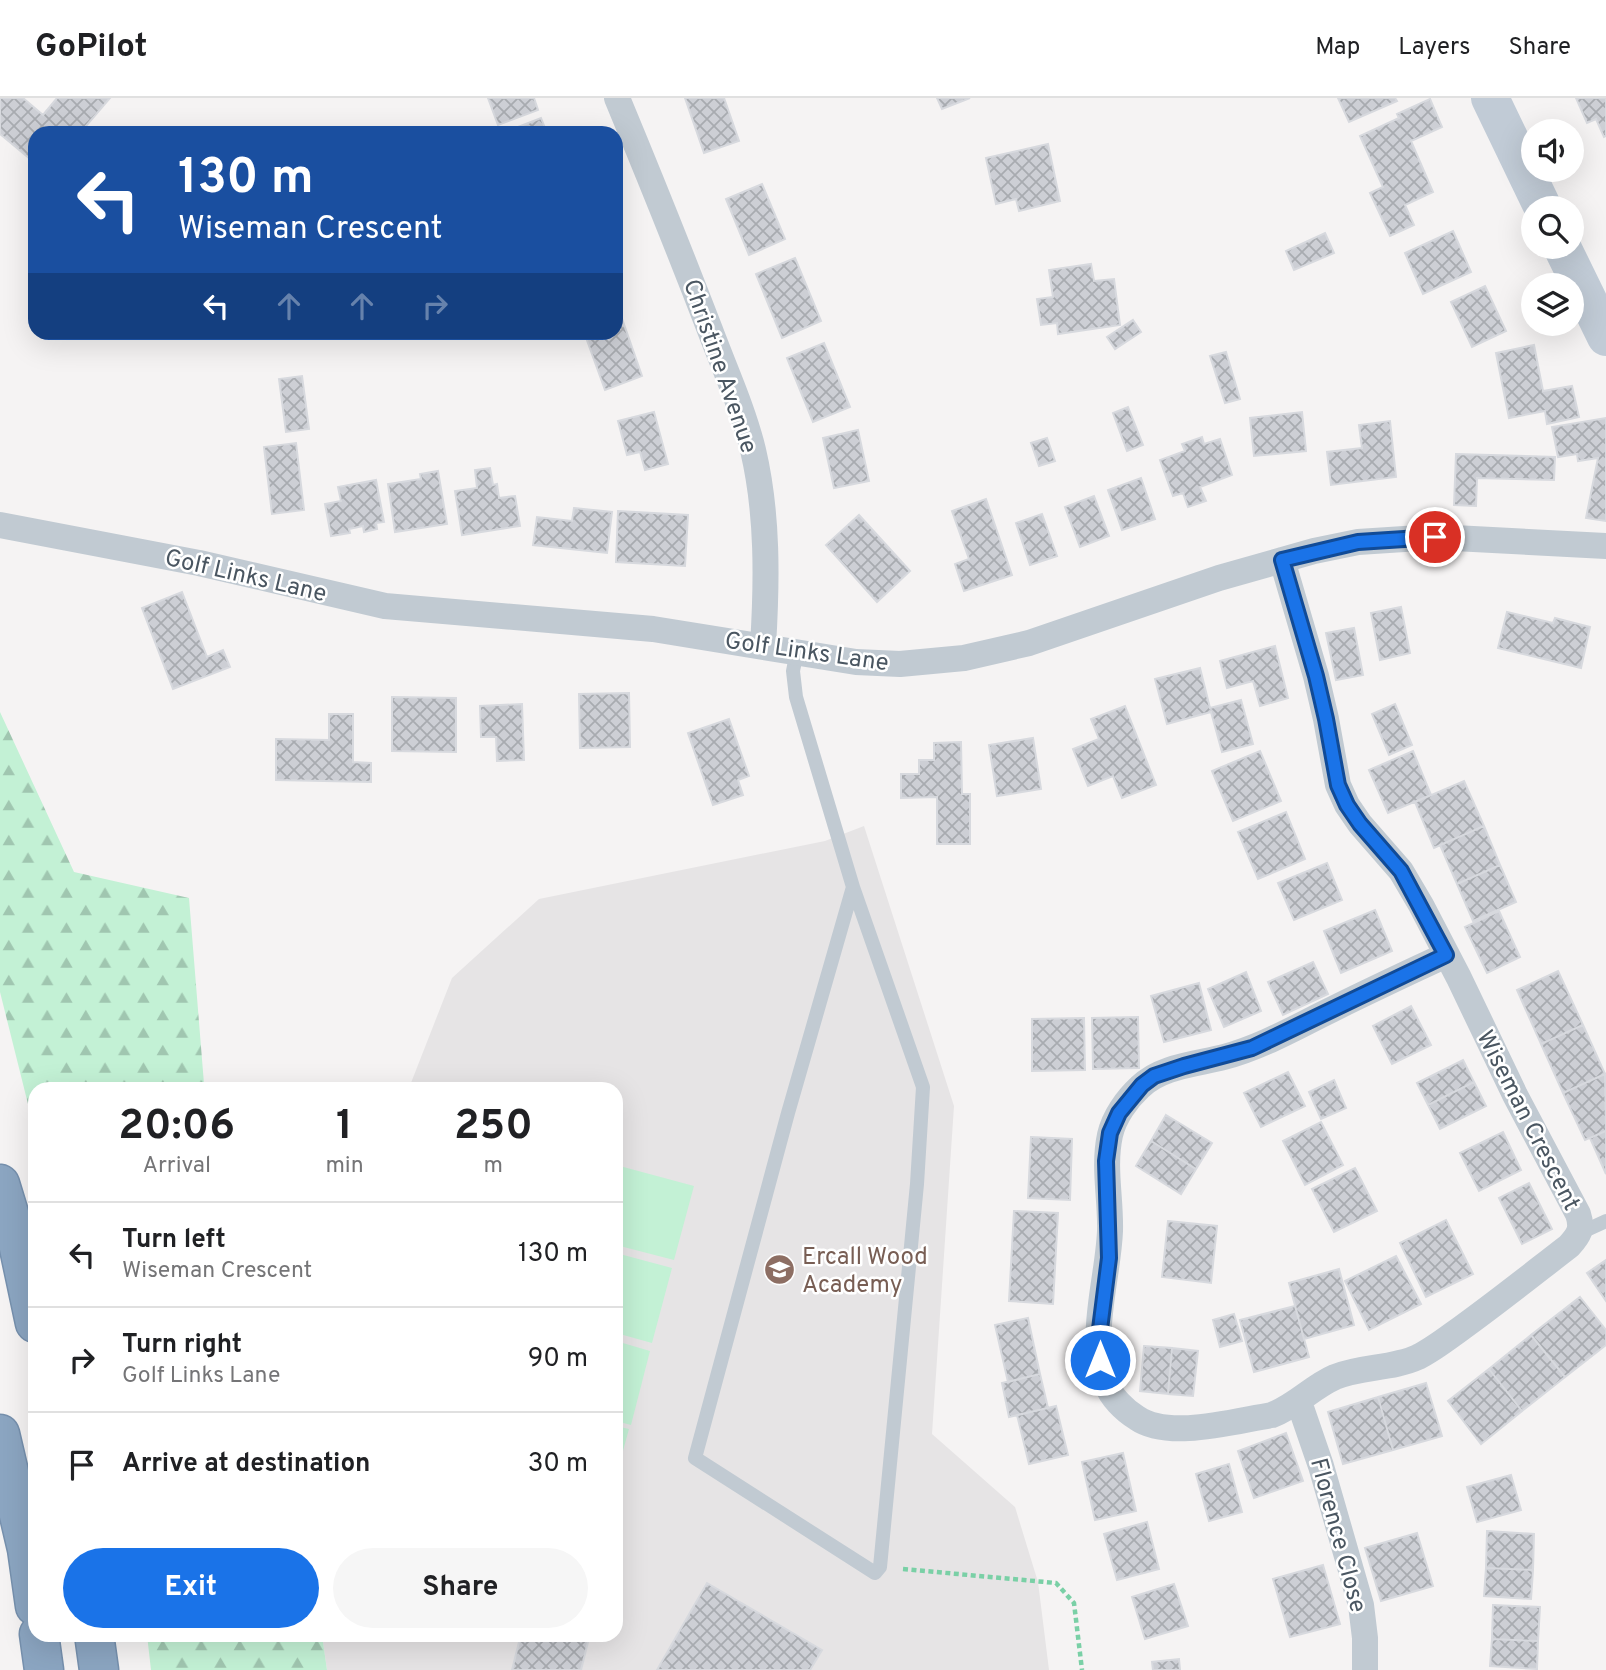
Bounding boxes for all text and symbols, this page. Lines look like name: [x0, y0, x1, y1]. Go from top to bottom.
text: GoPilot: [35, 27, 148, 69]
text: Map: [1315, 33, 1360, 63]
text: Layers: [1398, 33, 1470, 63]
text: Share: [1508, 33, 1571, 63]
map controls: [1521, 119, 1584, 336]
button: sound: [1521, 119, 1584, 182]
text: 130 m: [178, 149, 314, 211]
icon: left: [63, 154, 154, 245]
button: search: [1521, 196, 1584, 259]
text: Wiseman Crescent: [178, 210, 443, 250]
button: layers: [1521, 273, 1584, 336]
street label: Christine Avenue: [675, 276, 763, 458]
icon: left: [197, 287, 235, 325]
icon: ahead: [270, 287, 308, 325]
icon: ahead: [343, 287, 381, 325]
icon: right: [416, 287, 454, 325]
pin: [1405, 507, 1465, 567]
icon: arrive: [1416, 518, 1454, 556]
street label: Golf Links Lane: [162, 544, 329, 610]
street label: Golf Links Lane: [723, 627, 891, 679]
street label: Wiseman Crescent: [1469, 1026, 1586, 1216]
text: 20:06: [118, 1101, 235, 1154]
text: 1: [336, 1101, 353, 1154]
text: 250: [454, 1101, 533, 1154]
text: Arrival: [142, 1152, 211, 1181]
text: min: [325, 1152, 364, 1181]
text: m: [484, 1152, 503, 1181]
text: Turn left: [122, 1224, 226, 1257]
icon: left: [63, 1236, 101, 1274]
text: 130 m: [518, 1238, 588, 1271]
place label: Ercall Wood Academy: [802, 1243, 928, 1301]
school or university icon: Ercall Wood Academy: [762, 1253, 796, 1287]
text: Wiseman Crescent: [122, 1257, 312, 1286]
position arrow: [1063, 1323, 1137, 1397]
text: Turn right: [122, 1329, 242, 1362]
icon: right: [63, 1341, 101, 1379]
text: 90 m: [528, 1343, 588, 1376]
text: Golf Links Lane: [122, 1362, 280, 1391]
icon: arrive: [63, 1446, 101, 1484]
text: Arrive at destination: [122, 1448, 370, 1481]
text: 30 m: [528, 1448, 588, 1481]
street label: Florence Close: [1302, 1455, 1372, 1616]
button: Exit: [63, 1548, 319, 1628]
button: Share: [333, 1548, 588, 1628]

